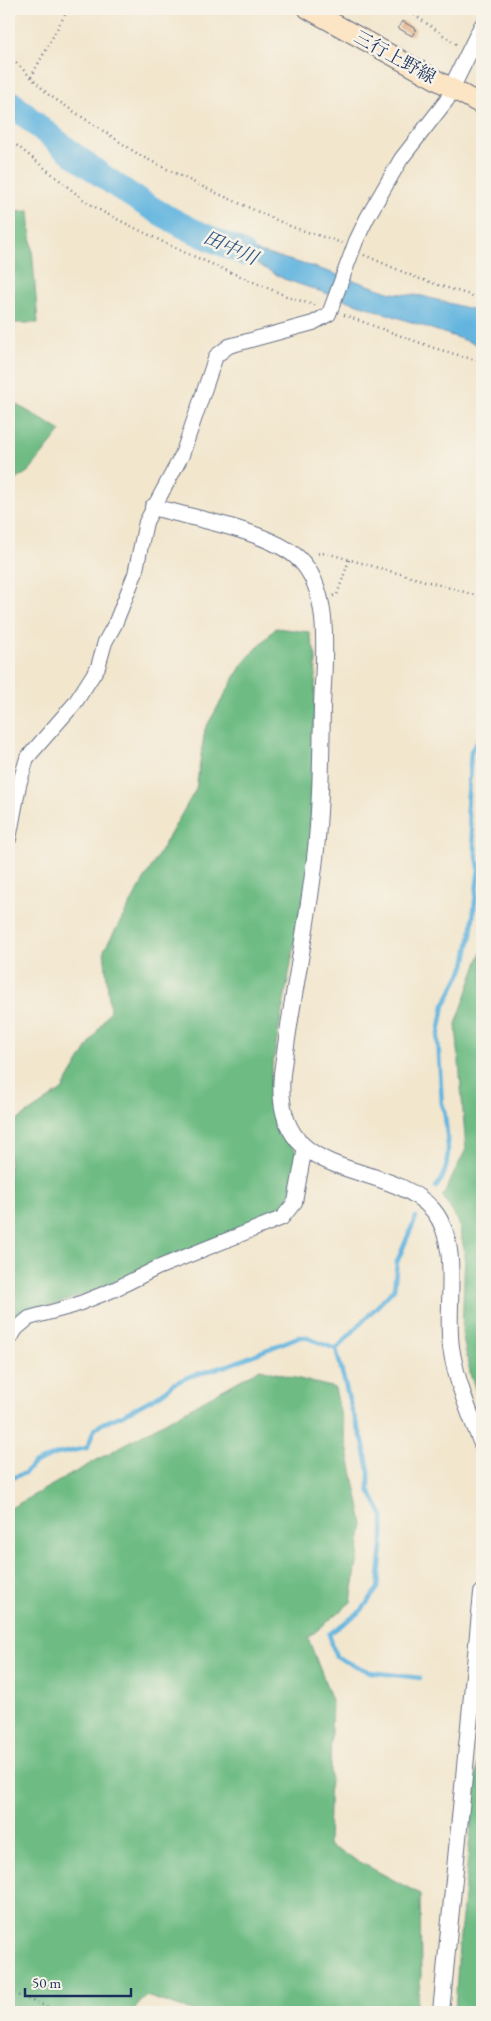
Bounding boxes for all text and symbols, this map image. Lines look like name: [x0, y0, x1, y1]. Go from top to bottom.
street label: 三行上野線: [350, 25, 440, 88]
water label: 田中川: [200, 224, 264, 271]
scale bar: [25, 1966, 131, 1998]
text: 50 m: [32, 1973, 61, 1992]

